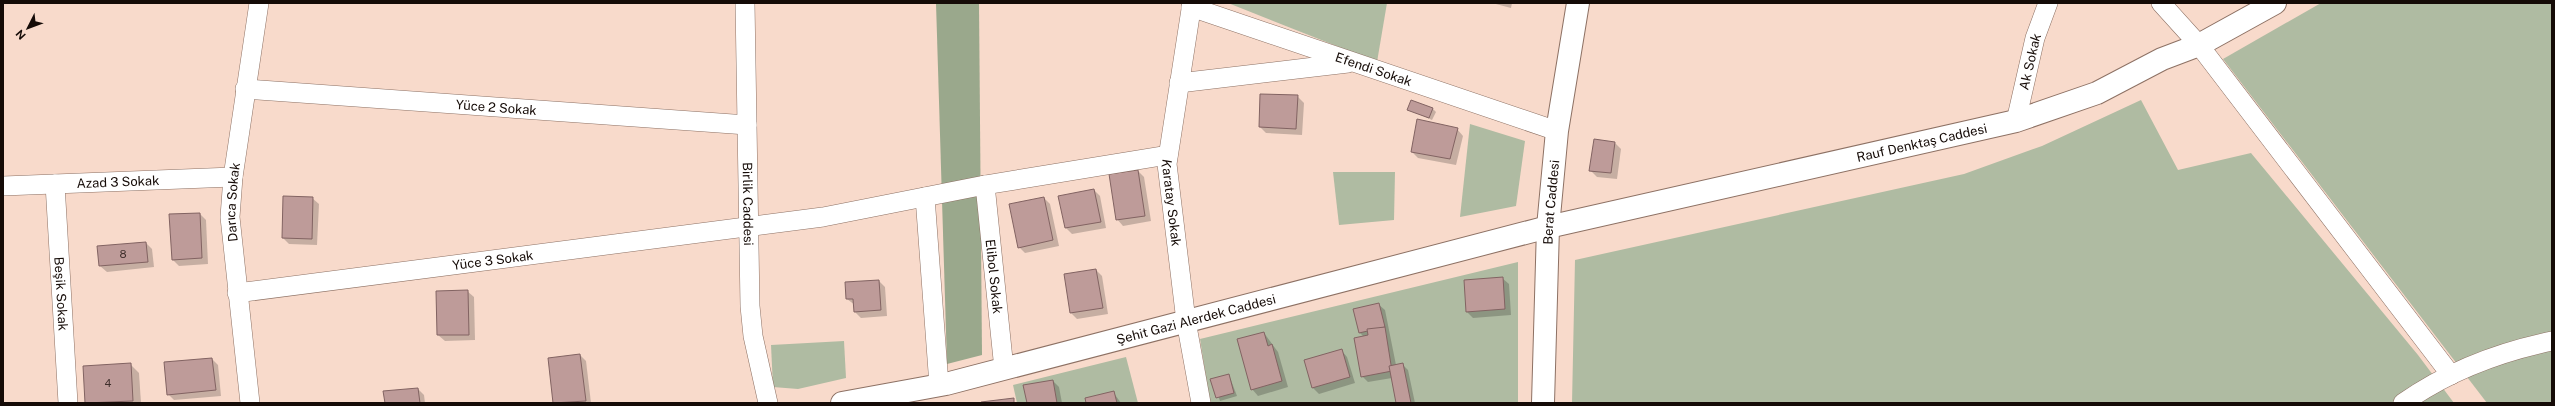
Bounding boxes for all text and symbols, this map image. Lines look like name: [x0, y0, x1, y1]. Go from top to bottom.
north arrow: [8, 8, 48, 48]
text: N: [13, 27, 28, 42]
street label: Ak Sokak: [2016, 31, 2044, 91]
street label: Efendi Sokak: [1333, 49, 1414, 89]
street label: Yüce 2 Sokak: [455, 97, 537, 118]
street label: Rauf Denktaş Caddesi: [1855, 121, 1988, 165]
street label: Karatay Sokak: [1158, 158, 1184, 247]
street label: Berat Caddesi: [1541, 159, 1562, 245]
street label: Darıca Sokak: [223, 162, 243, 242]
street label: Birlik Caddesi: [740, 162, 756, 246]
street label: Azad 3 Sokak: [76, 173, 160, 191]
street label: Elibol Sokak: [983, 238, 1005, 315]
house number: 8: [119, 248, 127, 260]
street label: Yüce 3 Sokak: [452, 248, 534, 273]
street label: Beşik Sokak: [51, 256, 71, 331]
street label: Şehit Gazi Alerdek Caddesi: [1115, 291, 1277, 347]
house number: 4: [105, 377, 112, 389]

